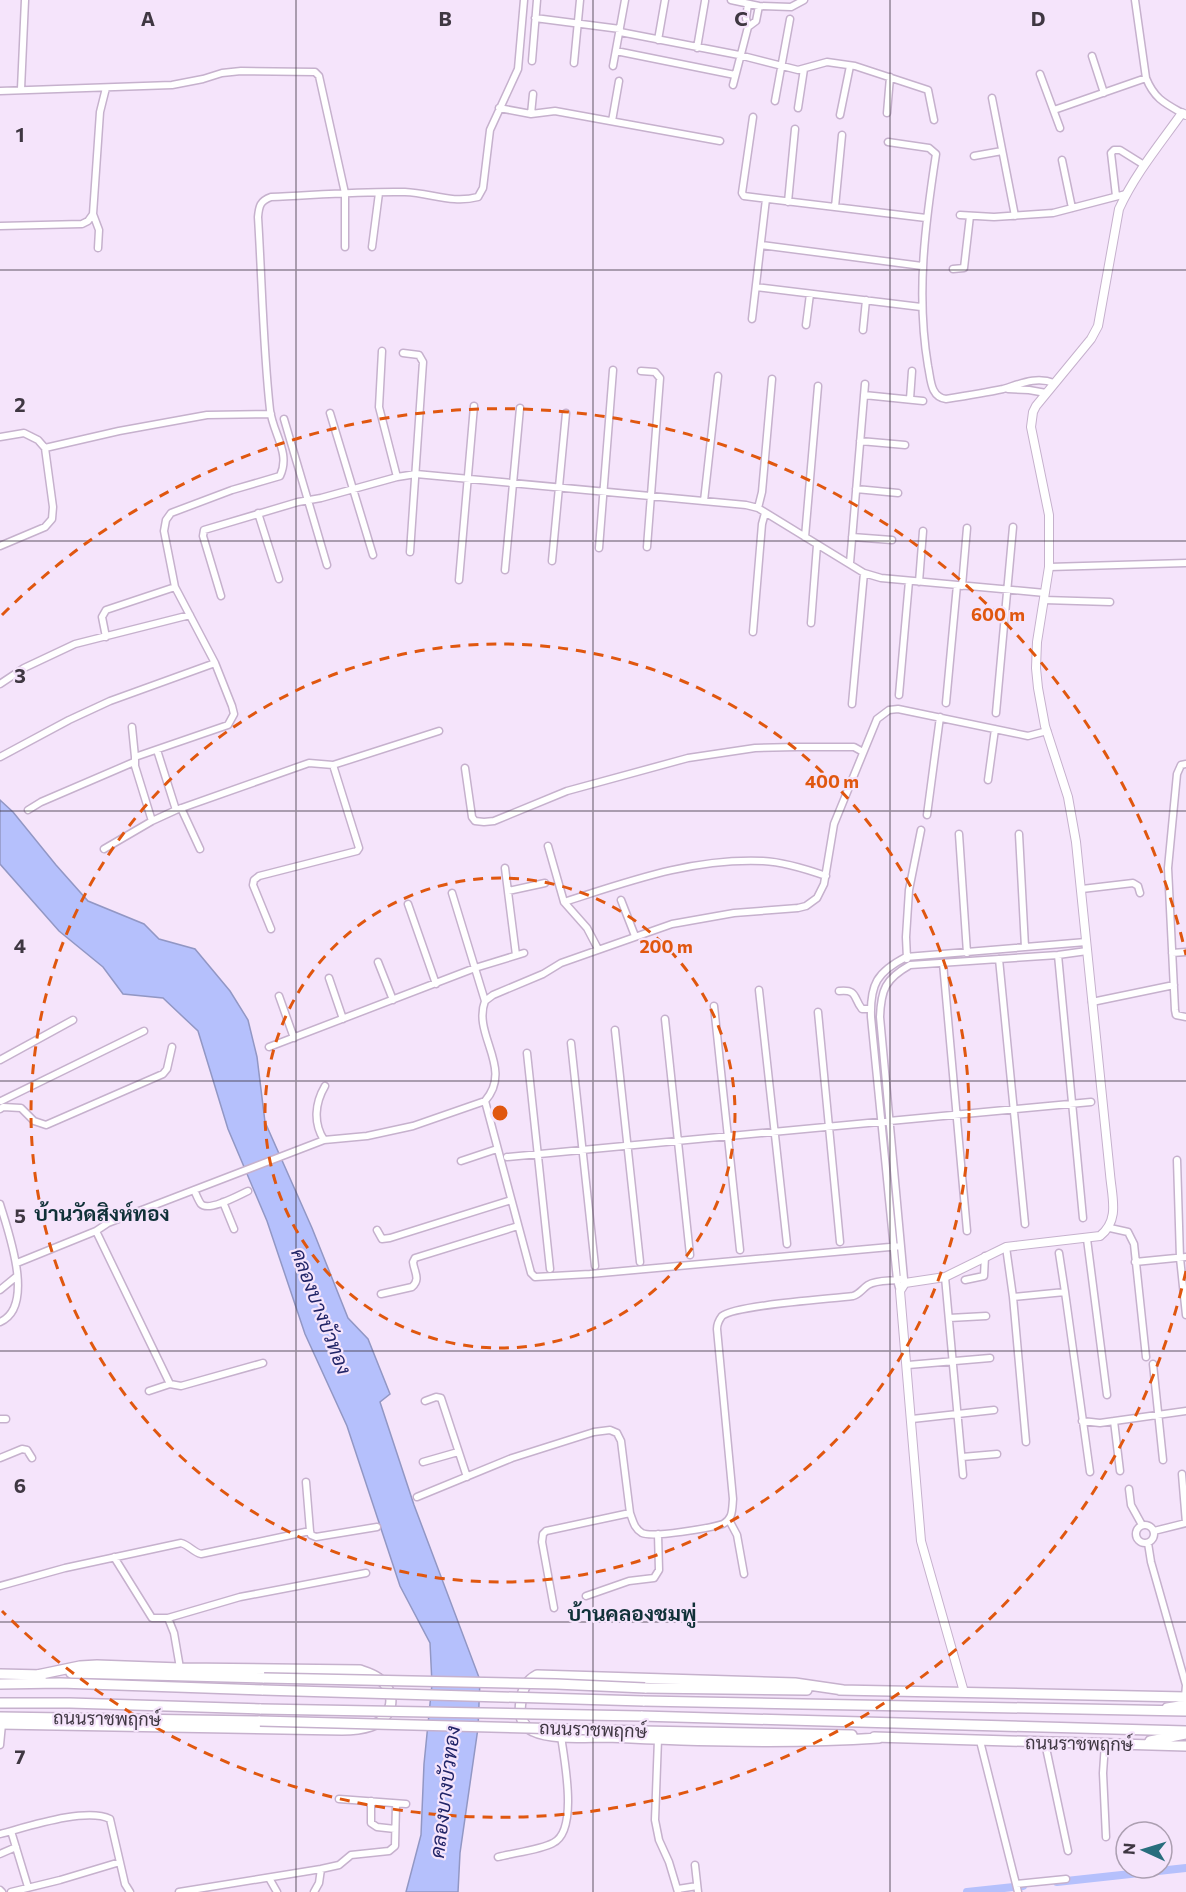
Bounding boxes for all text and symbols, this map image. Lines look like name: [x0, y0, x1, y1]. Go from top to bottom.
text: A: [141, 6, 155, 30]
text: B: [438, 6, 452, 30]
text: C: [734, 6, 748, 30]
text: D: [1031, 6, 1045, 30]
text: 1: [15, 122, 25, 146]
text: 2: [14, 392, 26, 416]
text: 600 m: [971, 603, 1025, 625]
text: 3: [14, 663, 26, 687]
text: 400 m: [805, 770, 859, 792]
text: 4: [14, 933, 26, 957]
text: 200 m: [639, 935, 693, 957]
centre of rings: [490, 1103, 510, 1123]
district label: บ้านวัดสิงห์ทอง: [34, 1200, 170, 1225]
text: 5: [14, 1203, 26, 1227]
water label: คลองบางบัวทอง: [287, 1244, 357, 1378]
text: 6: [14, 1473, 26, 1497]
district label: บ้านคลองชมพู่: [568, 1600, 696, 1628]
street label: ถนนราชพฤกษ์: [53, 1705, 162, 1731]
street label: ถนนราชพฤกษ์: [539, 1715, 648, 1743]
water label: คลองบางบัวทอง: [424, 1724, 464, 1860]
street label: ถนนราชพฤกษ์: [1025, 1730, 1134, 1756]
text: 7: [15, 1744, 26, 1768]
north arrow: [1114, 1820, 1174, 1880]
text: N: [1119, 1842, 1138, 1856]

